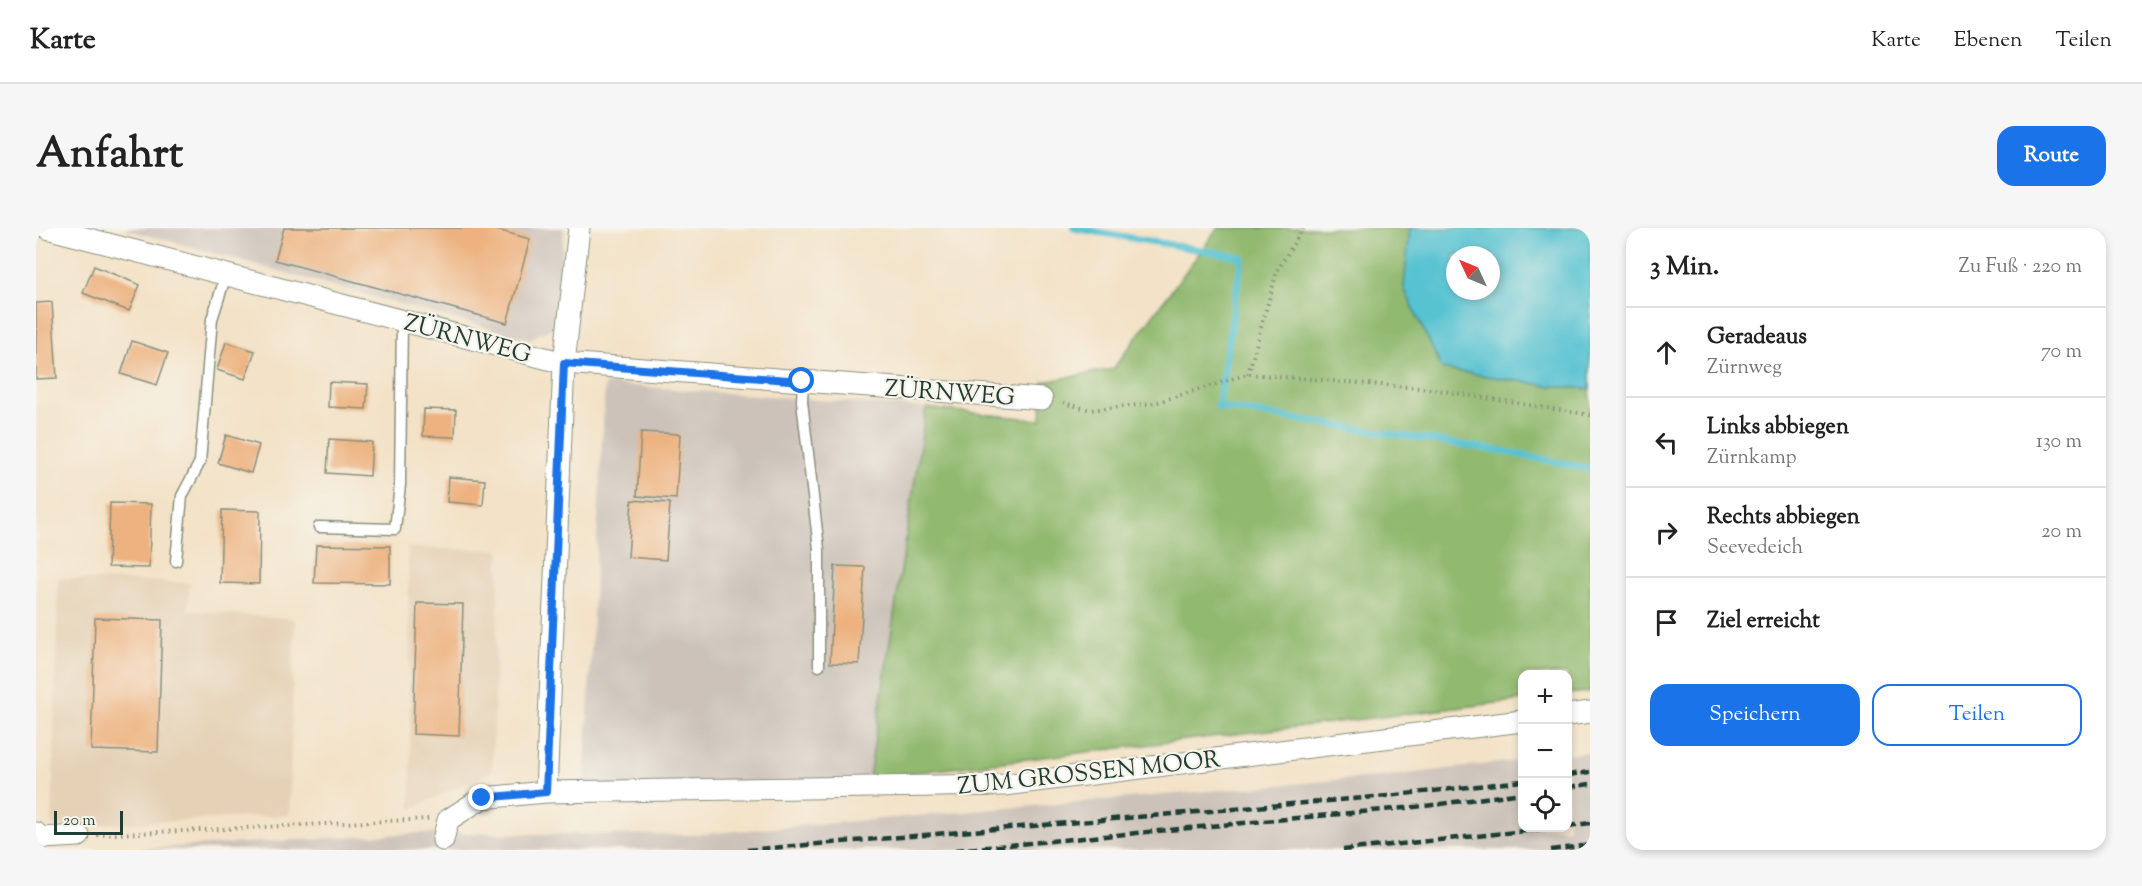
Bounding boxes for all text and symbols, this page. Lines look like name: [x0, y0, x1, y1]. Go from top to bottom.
text: Karte: [30, 21, 96, 61]
text: Karte: [1871, 26, 1921, 56]
text: Ebenen: [1954, 26, 2022, 56]
text: Teilen: [2055, 26, 2112, 56]
text: Anfahrt: [36, 126, 183, 186]
button: Route: [1997, 126, 2106, 186]
north arrow: [1446, 246, 1500, 300]
text: 3 Min.: [1650, 249, 1719, 286]
text: Zu Fuß · 220 m: [1958, 253, 2082, 282]
street label: ZÜRNWEG: [400, 307, 535, 373]
text: Geradeaus: [1707, 322, 1807, 354]
icon: ahead: [1650, 336, 1683, 369]
text: 70 m: [2041, 338, 2082, 367]
text: Zürnweg: [1707, 354, 1782, 383]
route start: [788, 367, 814, 393]
street label: ZÜRNWEG: [884, 372, 1016, 415]
text: Links abbiegen: [1707, 412, 1849, 444]
icon: left: [1650, 426, 1683, 459]
text: 130 m: [2036, 428, 2082, 457]
text: Zürnkamp: [1707, 444, 1797, 473]
text: Rechts abbiegen: [1707, 502, 1860, 534]
icon: right: [1650, 516, 1683, 549]
text: 20 m: [2041, 518, 2082, 547]
text: Seevedeich: [1707, 534, 1803, 563]
icon: arrive: [1650, 606, 1683, 639]
text: Ziel erreicht: [1707, 606, 1820, 638]
map controls: [1518, 670, 1572, 832]
button: +: [1518, 670, 1572, 724]
button: Speichern: [1650, 684, 1860, 746]
button: Teilen: [1872, 684, 2082, 746]
button: −: [1518, 724, 1572, 778]
street label: ZUM GROSSEN MOOR: [956, 743, 1223, 805]
button: locate: [1518, 778, 1572, 832]
route end: [468, 784, 494, 810]
scale bar: [54, 808, 123, 836]
text: 20 m: [63, 810, 96, 833]

